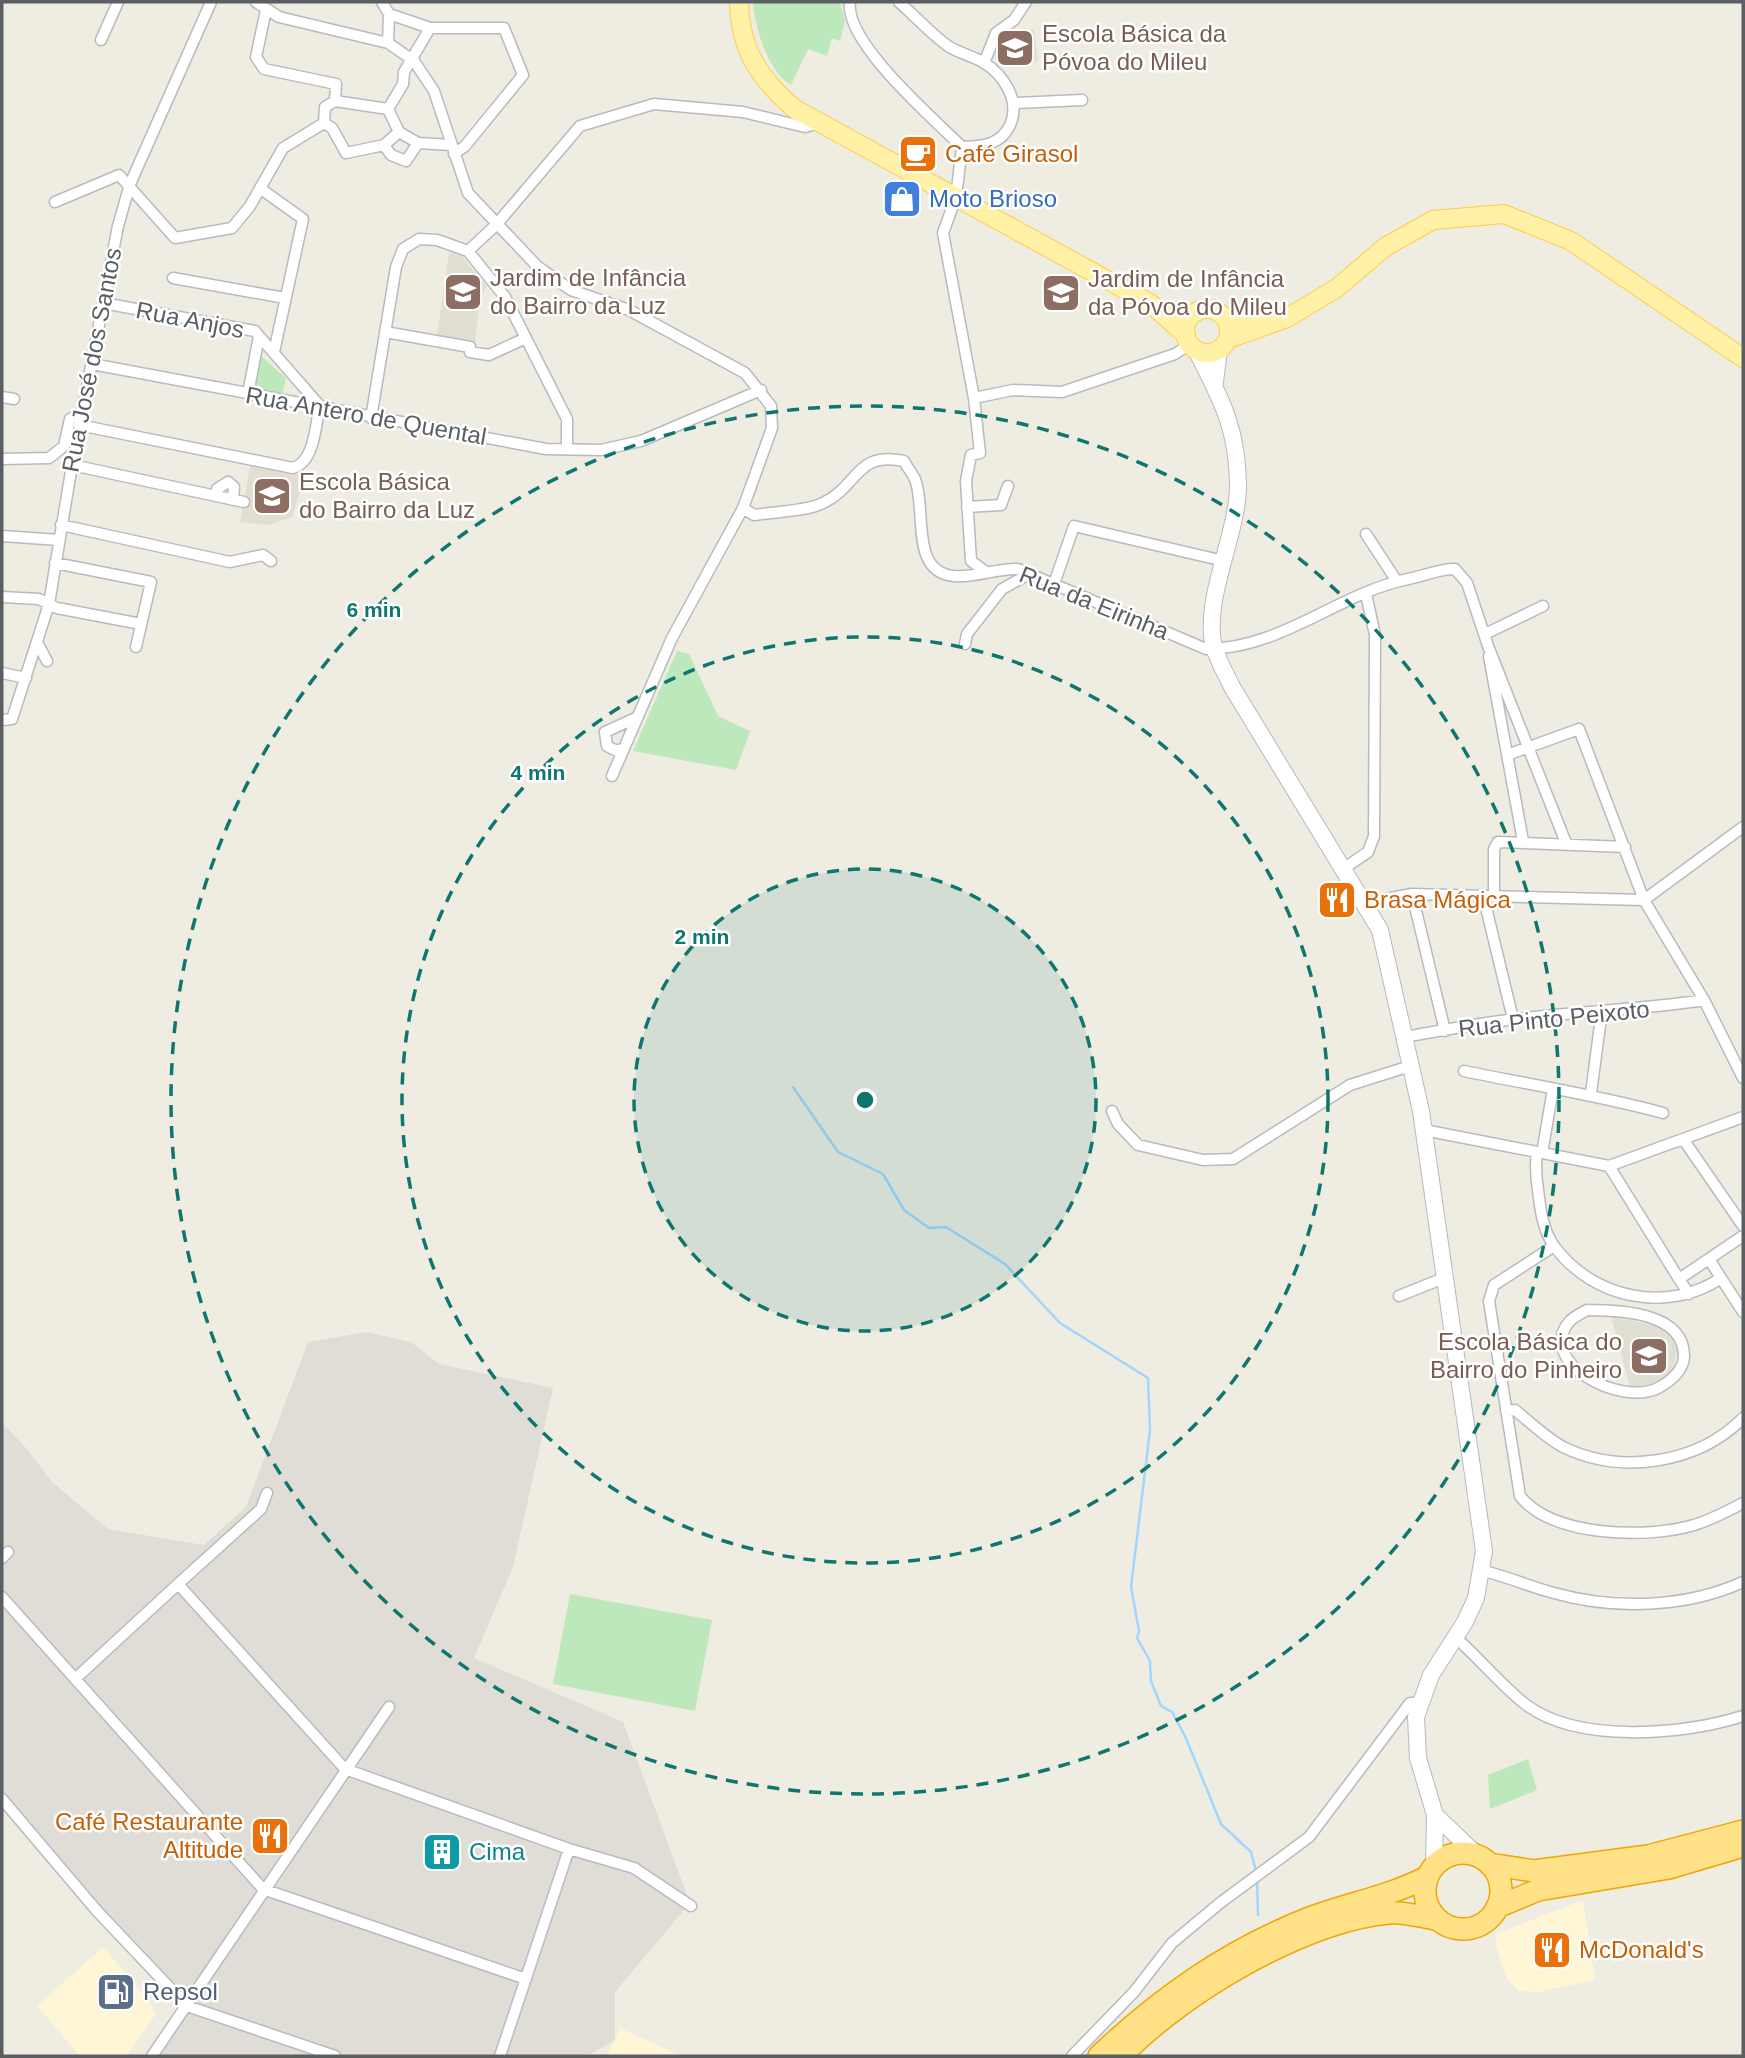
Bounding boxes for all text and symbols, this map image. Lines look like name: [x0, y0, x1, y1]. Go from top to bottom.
place label: Escola Básica da Póvoa do Mileu: [1042, 20, 1227, 75]
school or university icon: Escola Básica da Póvoa do Mileu: [994, 27, 1036, 69]
cafe icon: Café Girasol: [897, 133, 939, 175]
place label: Café Girasol: [945, 140, 1078, 167]
shop icon: Moto Brioso: [881, 178, 923, 220]
place label: Moto Brioso: [929, 185, 1057, 212]
street label: Rua José dos Santos: [56, 245, 127, 474]
place label: Jardim de Infância do Bairro da Luz: [490, 264, 687, 319]
place label: Jardim de Infância da Póvoa do Mileu: [1088, 265, 1287, 320]
school or university icon: Jardim de Infância do Bairro da Luz: [442, 271, 484, 313]
school or university icon: Jardim de Infância da Póvoa do Mileu: [1040, 272, 1082, 314]
street label: Rua Anjos: [134, 296, 246, 343]
street label: Rua Antero de Quental: [244, 381, 489, 450]
place label: Escola Básica do Bairro da Luz: [299, 468, 475, 523]
school or university icon: Escola Básica do Bairro da Luz: [251, 475, 293, 517]
street label: Rua da Eirinha: [1016, 560, 1173, 645]
text: 6 min: [347, 598, 401, 621]
text: 4 min: [511, 761, 565, 784]
restaurant icon: Brasa Mágica: [1316, 879, 1358, 921]
place label: Brasa Mágica: [1364, 886, 1511, 913]
text: 2 min: [675, 925, 729, 948]
street label: Rua Pinto Peixoto: [1457, 995, 1651, 1042]
centre of rings: [853, 1088, 877, 1112]
place label: Escola Básica do Bairro do Pinheiro: [1430, 1328, 1622, 1383]
school or university icon: Escola Básica do Bairro do Pinheiro: [1628, 1335, 1670, 1377]
place label: Café Restaurante Altitude: [55, 1808, 243, 1863]
restaurant icon: Café Restaurante Altitude: [249, 1815, 291, 1857]
building icon: Cima: [421, 1831, 463, 1873]
place label: Cima: [469, 1838, 526, 1865]
restaurant icon: McDonald's: [1531, 1929, 1573, 1971]
place label: McDonald's: [1579, 1936, 1704, 1963]
fuel station icon: Repsol: [95, 1971, 137, 2013]
place label: Repsol: [143, 1978, 218, 2005]

